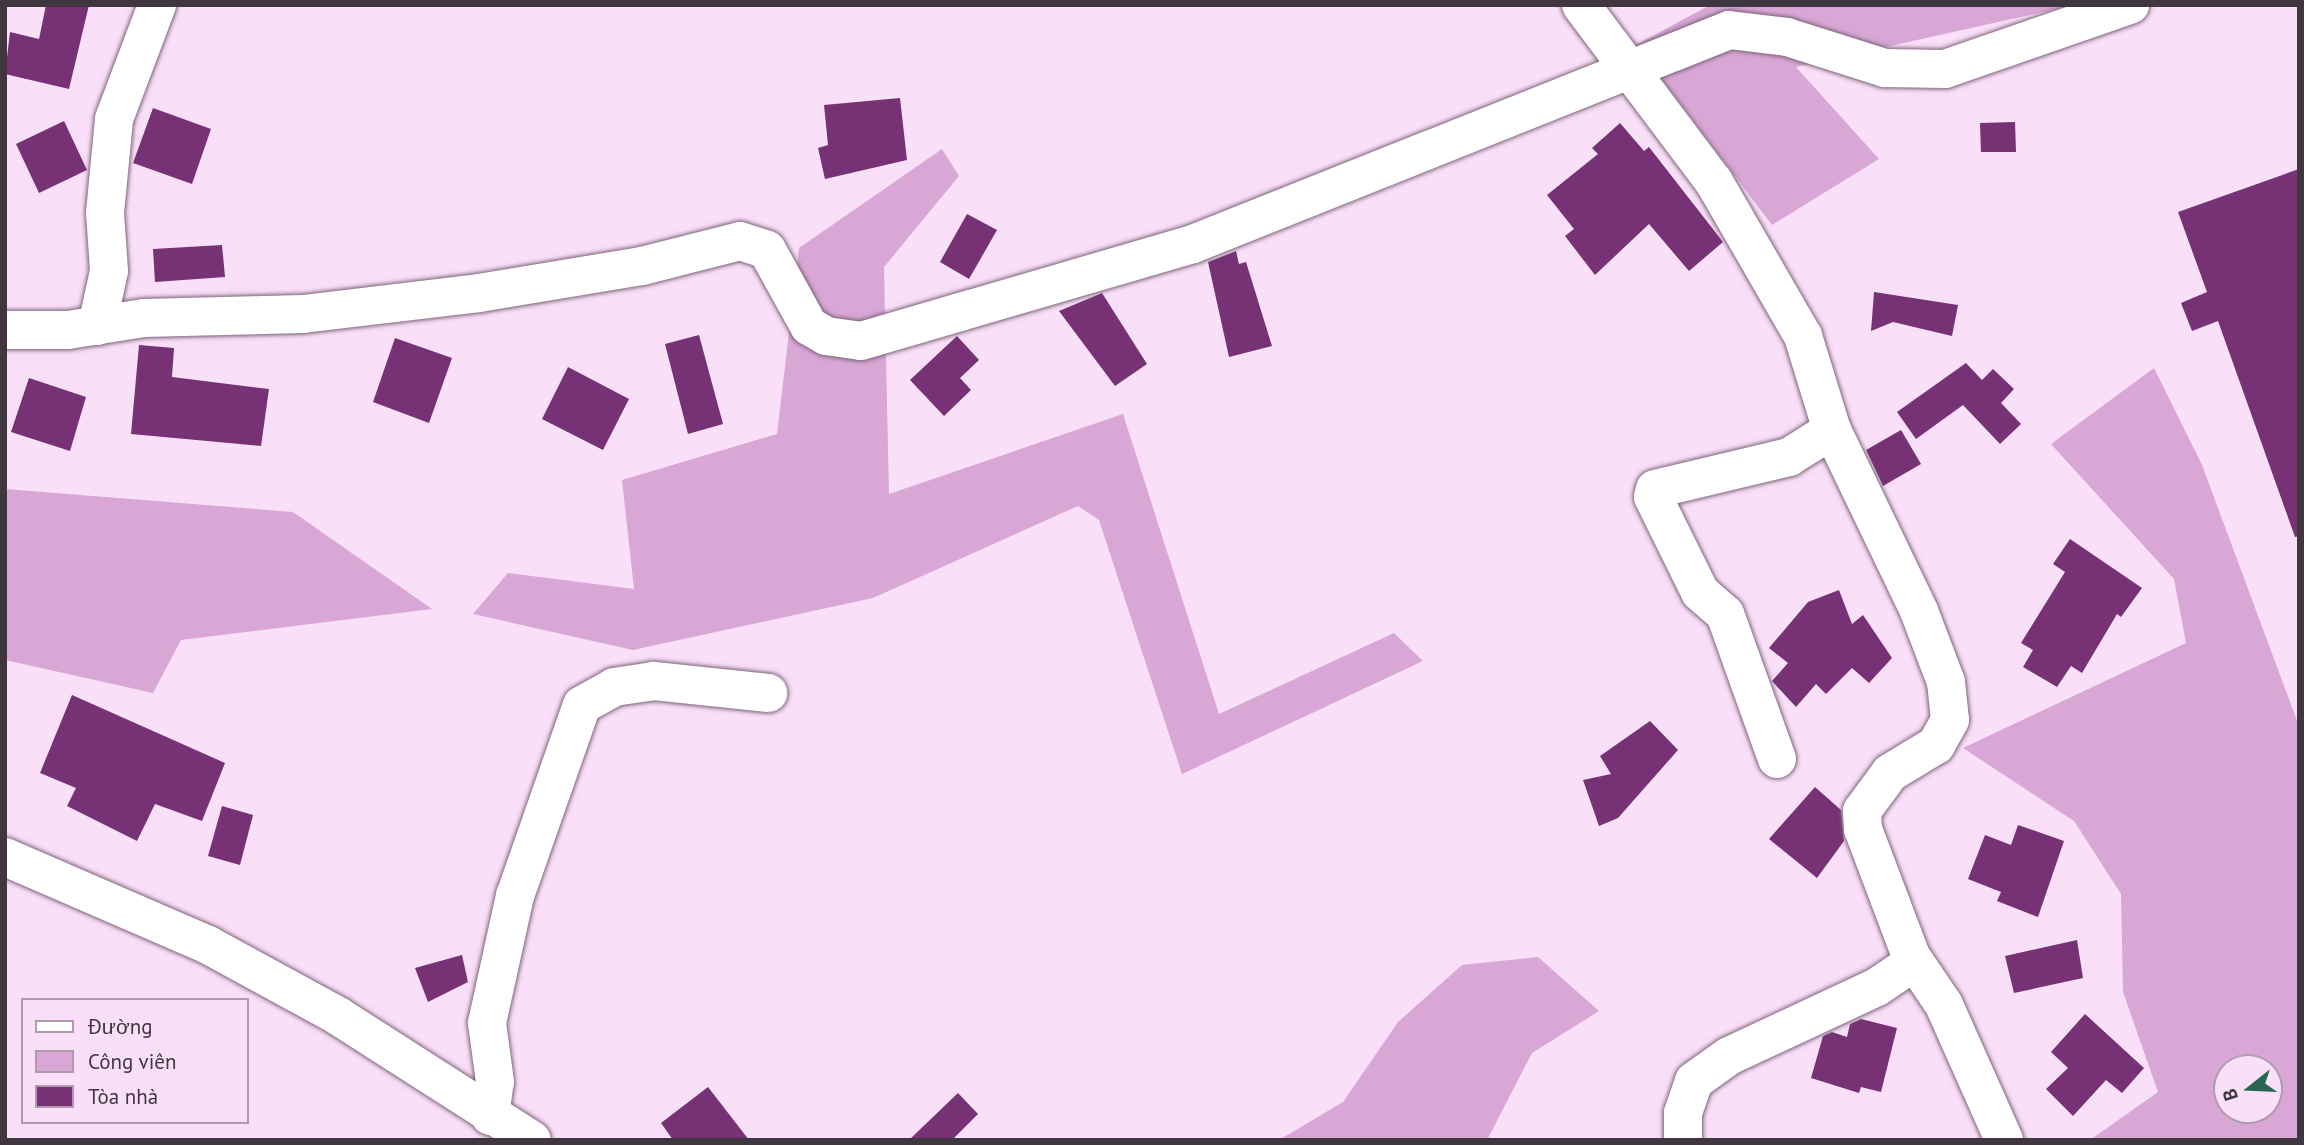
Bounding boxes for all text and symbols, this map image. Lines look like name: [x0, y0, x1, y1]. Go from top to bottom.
legend: [21, 998, 248, 1124]
text: Đường: [88, 1013, 152, 1040]
text: Công viên: [88, 1048, 177, 1075]
north arrow: [2213, 1054, 2283, 1124]
text: Tòa nhà: [88, 1083, 158, 1110]
text: B: [2217, 1086, 2243, 1104]

